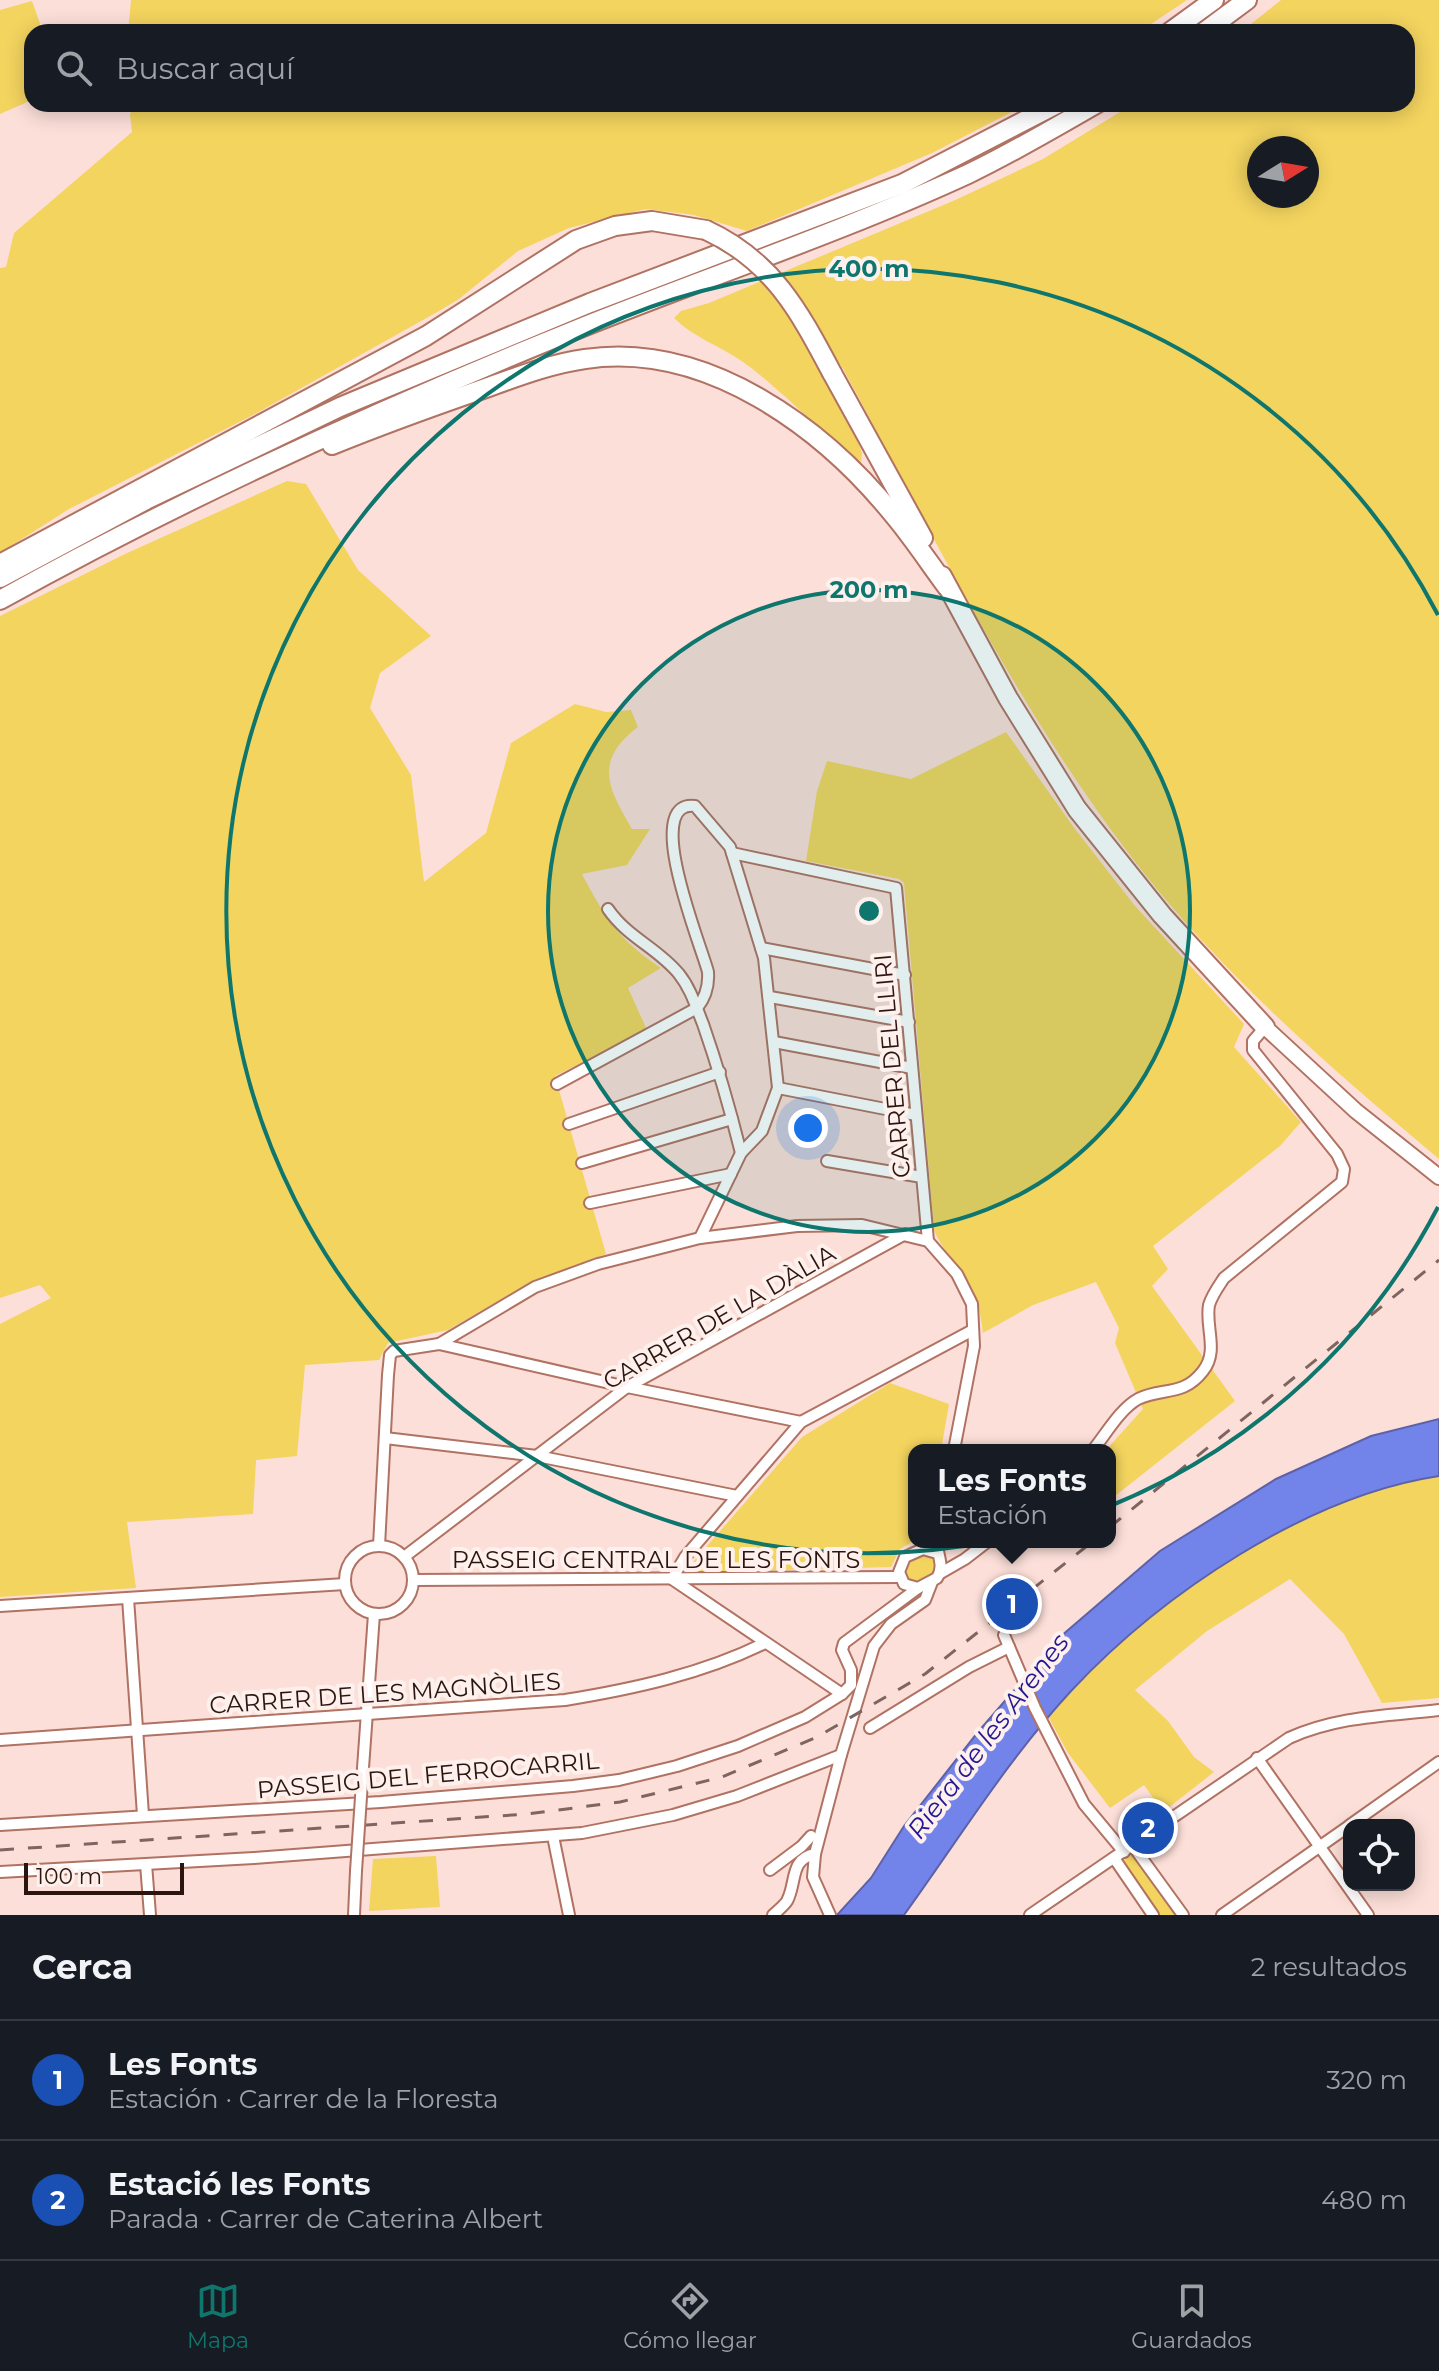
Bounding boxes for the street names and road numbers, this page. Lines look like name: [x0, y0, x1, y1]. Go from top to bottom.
street label: CARRER DEL LLIRI: [868, 953, 916, 1179]
street label: CARRER DE LA DÀLIA: [598, 1238, 841, 1395]
street label: PASSEIG CENTRAL DE LES FONTS: [452, 1545, 860, 1574]
street label: CARRER DE LES MAGNÒLIES: [208, 1666, 562, 1720]
street label: PASSEIG DEL FERROCARRIL: [256, 1746, 600, 1804]

